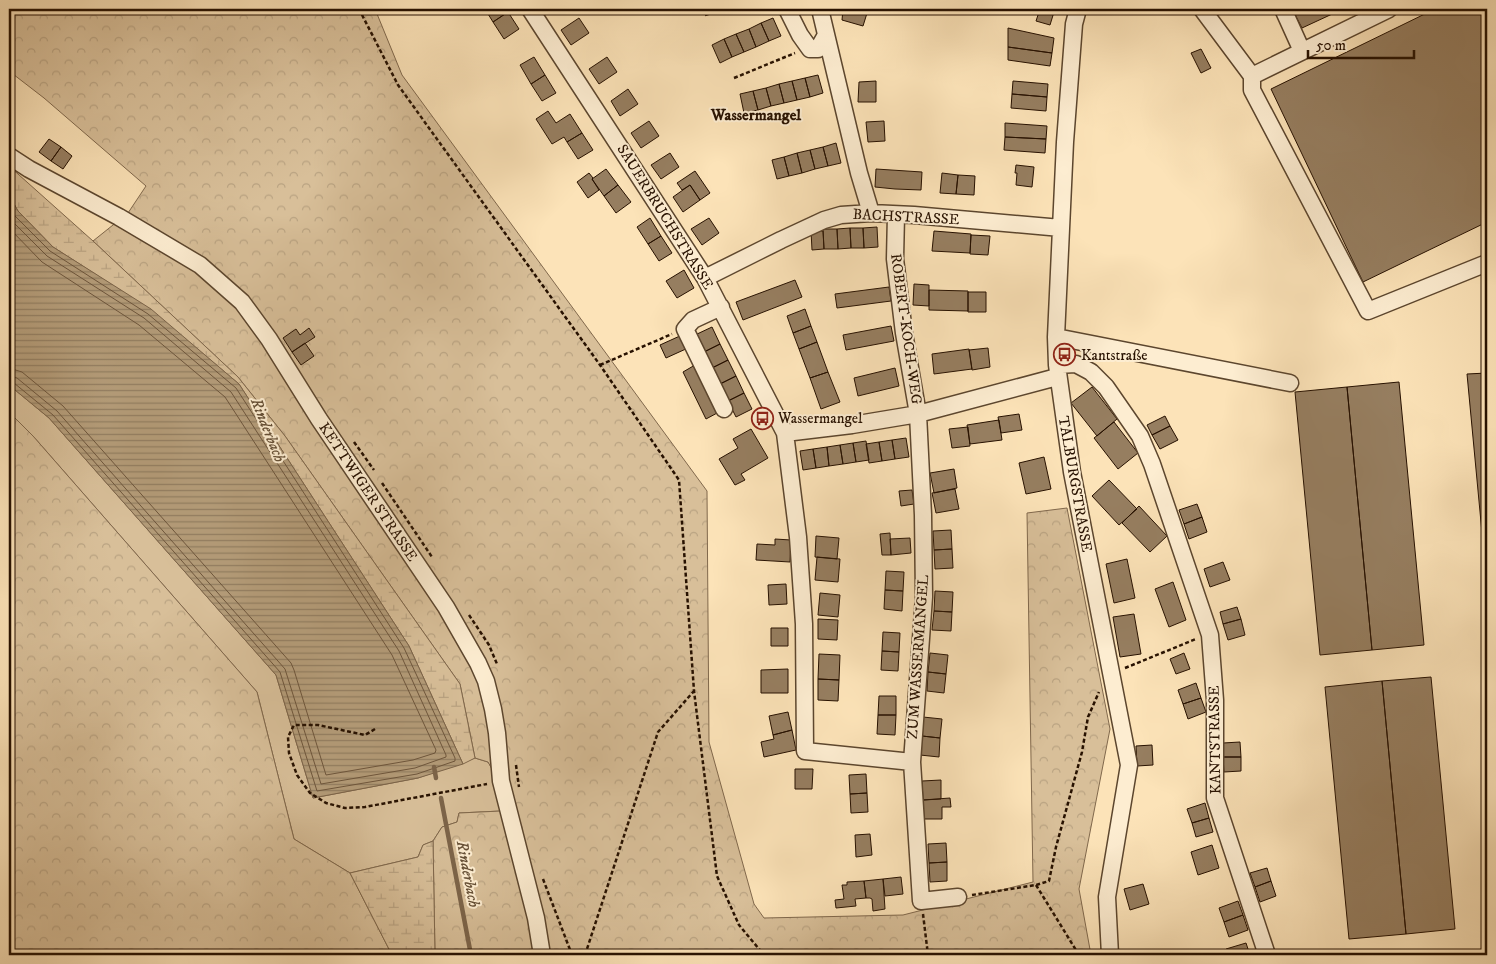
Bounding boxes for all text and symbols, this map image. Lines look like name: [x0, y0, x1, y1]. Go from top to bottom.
scale bar: [1308, 28, 1415, 60]
text: 50 m: [1316, 36, 1346, 55]
district label: Wassermangel: [710, 105, 802, 125]
street label: SAUERBRUCHSTRASSE: [613, 141, 718, 293]
street label: BACHSTRASSE: [852, 205, 960, 229]
street label: ROBERT-KOCH-WEG: [886, 252, 926, 406]
bus stop icon: Kantstraße: [1053, 343, 1077, 367]
place label: Kantstraße: [1081, 346, 1148, 365]
water label: Rinderbach: [246, 394, 290, 465]
bus stop icon: Wassermangel: [750, 406, 774, 430]
place label: Wassermangel: [777, 409, 863, 428]
street label: TALBURGSTRASSE: [1054, 415, 1096, 554]
street label: KETTWIGER STRASSE: [314, 419, 422, 565]
street label: ZUM WASSERMANGEL: [903, 574, 933, 740]
street label: KANTSTRASSE: [1205, 685, 1225, 795]
water label: Rinderbach: [452, 838, 484, 909]

